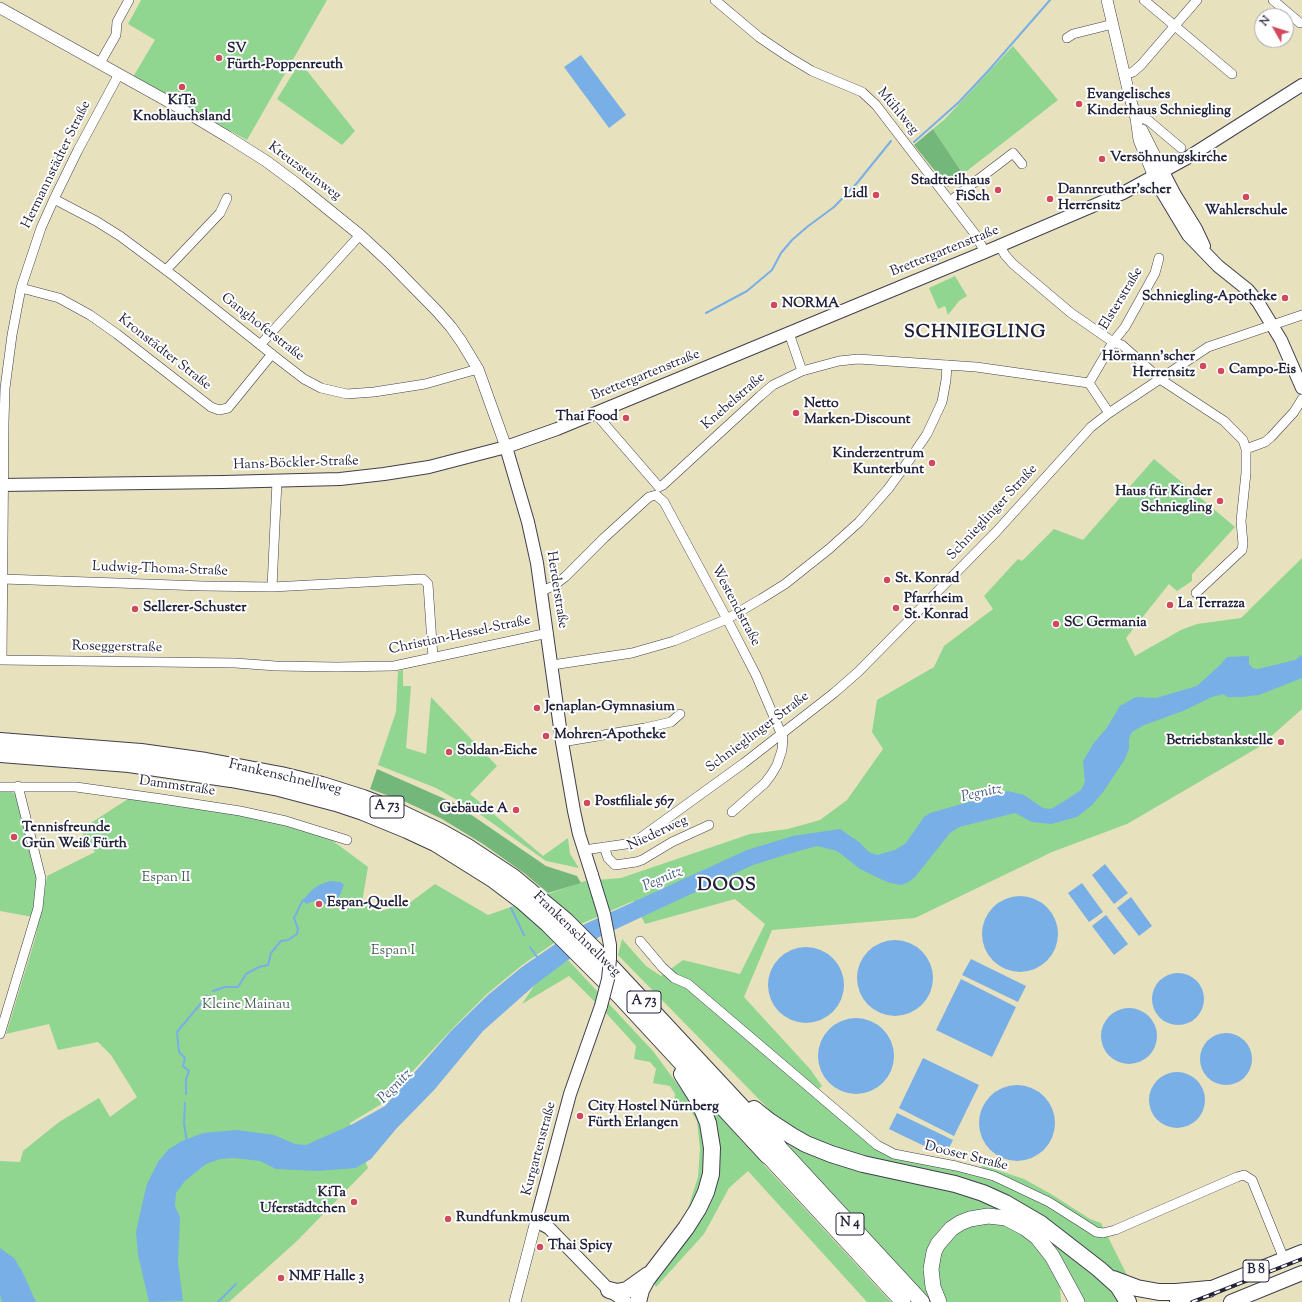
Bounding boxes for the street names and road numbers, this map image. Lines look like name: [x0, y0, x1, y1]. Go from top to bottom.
street label: Mühlweg: [873, 85, 921, 139]
street label: Hermannstädter Straße: [19, 98, 95, 232]
street label: Kreuzsteinweg: [264, 139, 344, 205]
street label: Brettergartenstraße: [888, 223, 1002, 281]
street label: Elsterstraße: [1097, 265, 1147, 333]
street label: Ganghoferstraße: [217, 290, 307, 366]
street label: Kronstädter Straße: [114, 311, 214, 395]
street label: Brettergartenstraße: [589, 347, 703, 405]
street label: Knebelstraße: [699, 370, 769, 434]
street label: Hans-Böckler-Straße: [233, 453, 359, 475]
street label: Schnieglinger Straße: [944, 462, 1042, 564]
street label: Herderstraße: [542, 550, 570, 630]
street label: Ludwig-Thoma-Straße: [92, 559, 228, 581]
street label: Westendstraße: [707, 563, 763, 649]
street label: Christian-Hessel-Straße: [388, 613, 532, 659]
street label: Roseggerstraße: [72, 639, 162, 657]
street label: Schnieglinger Straße: [703, 689, 813, 777]
street label: Frankenschnellweg: [227, 757, 343, 799]
street label: Dammstraße: [138, 773, 216, 801]
road number: A 73: [370, 796, 404, 818]
street label: Niederweg: [625, 813, 691, 855]
street label: Frankenschnellweg: [529, 889, 623, 981]
road number: A 73: [627, 991, 661, 1013]
street label: Kurgartenstraße: [519, 1100, 561, 1198]
street label: Dooser Straße: [923, 1139, 1009, 1175]
road number: N 4: [836, 1213, 864, 1235]
road number: B 8: [1243, 1260, 1269, 1282]

